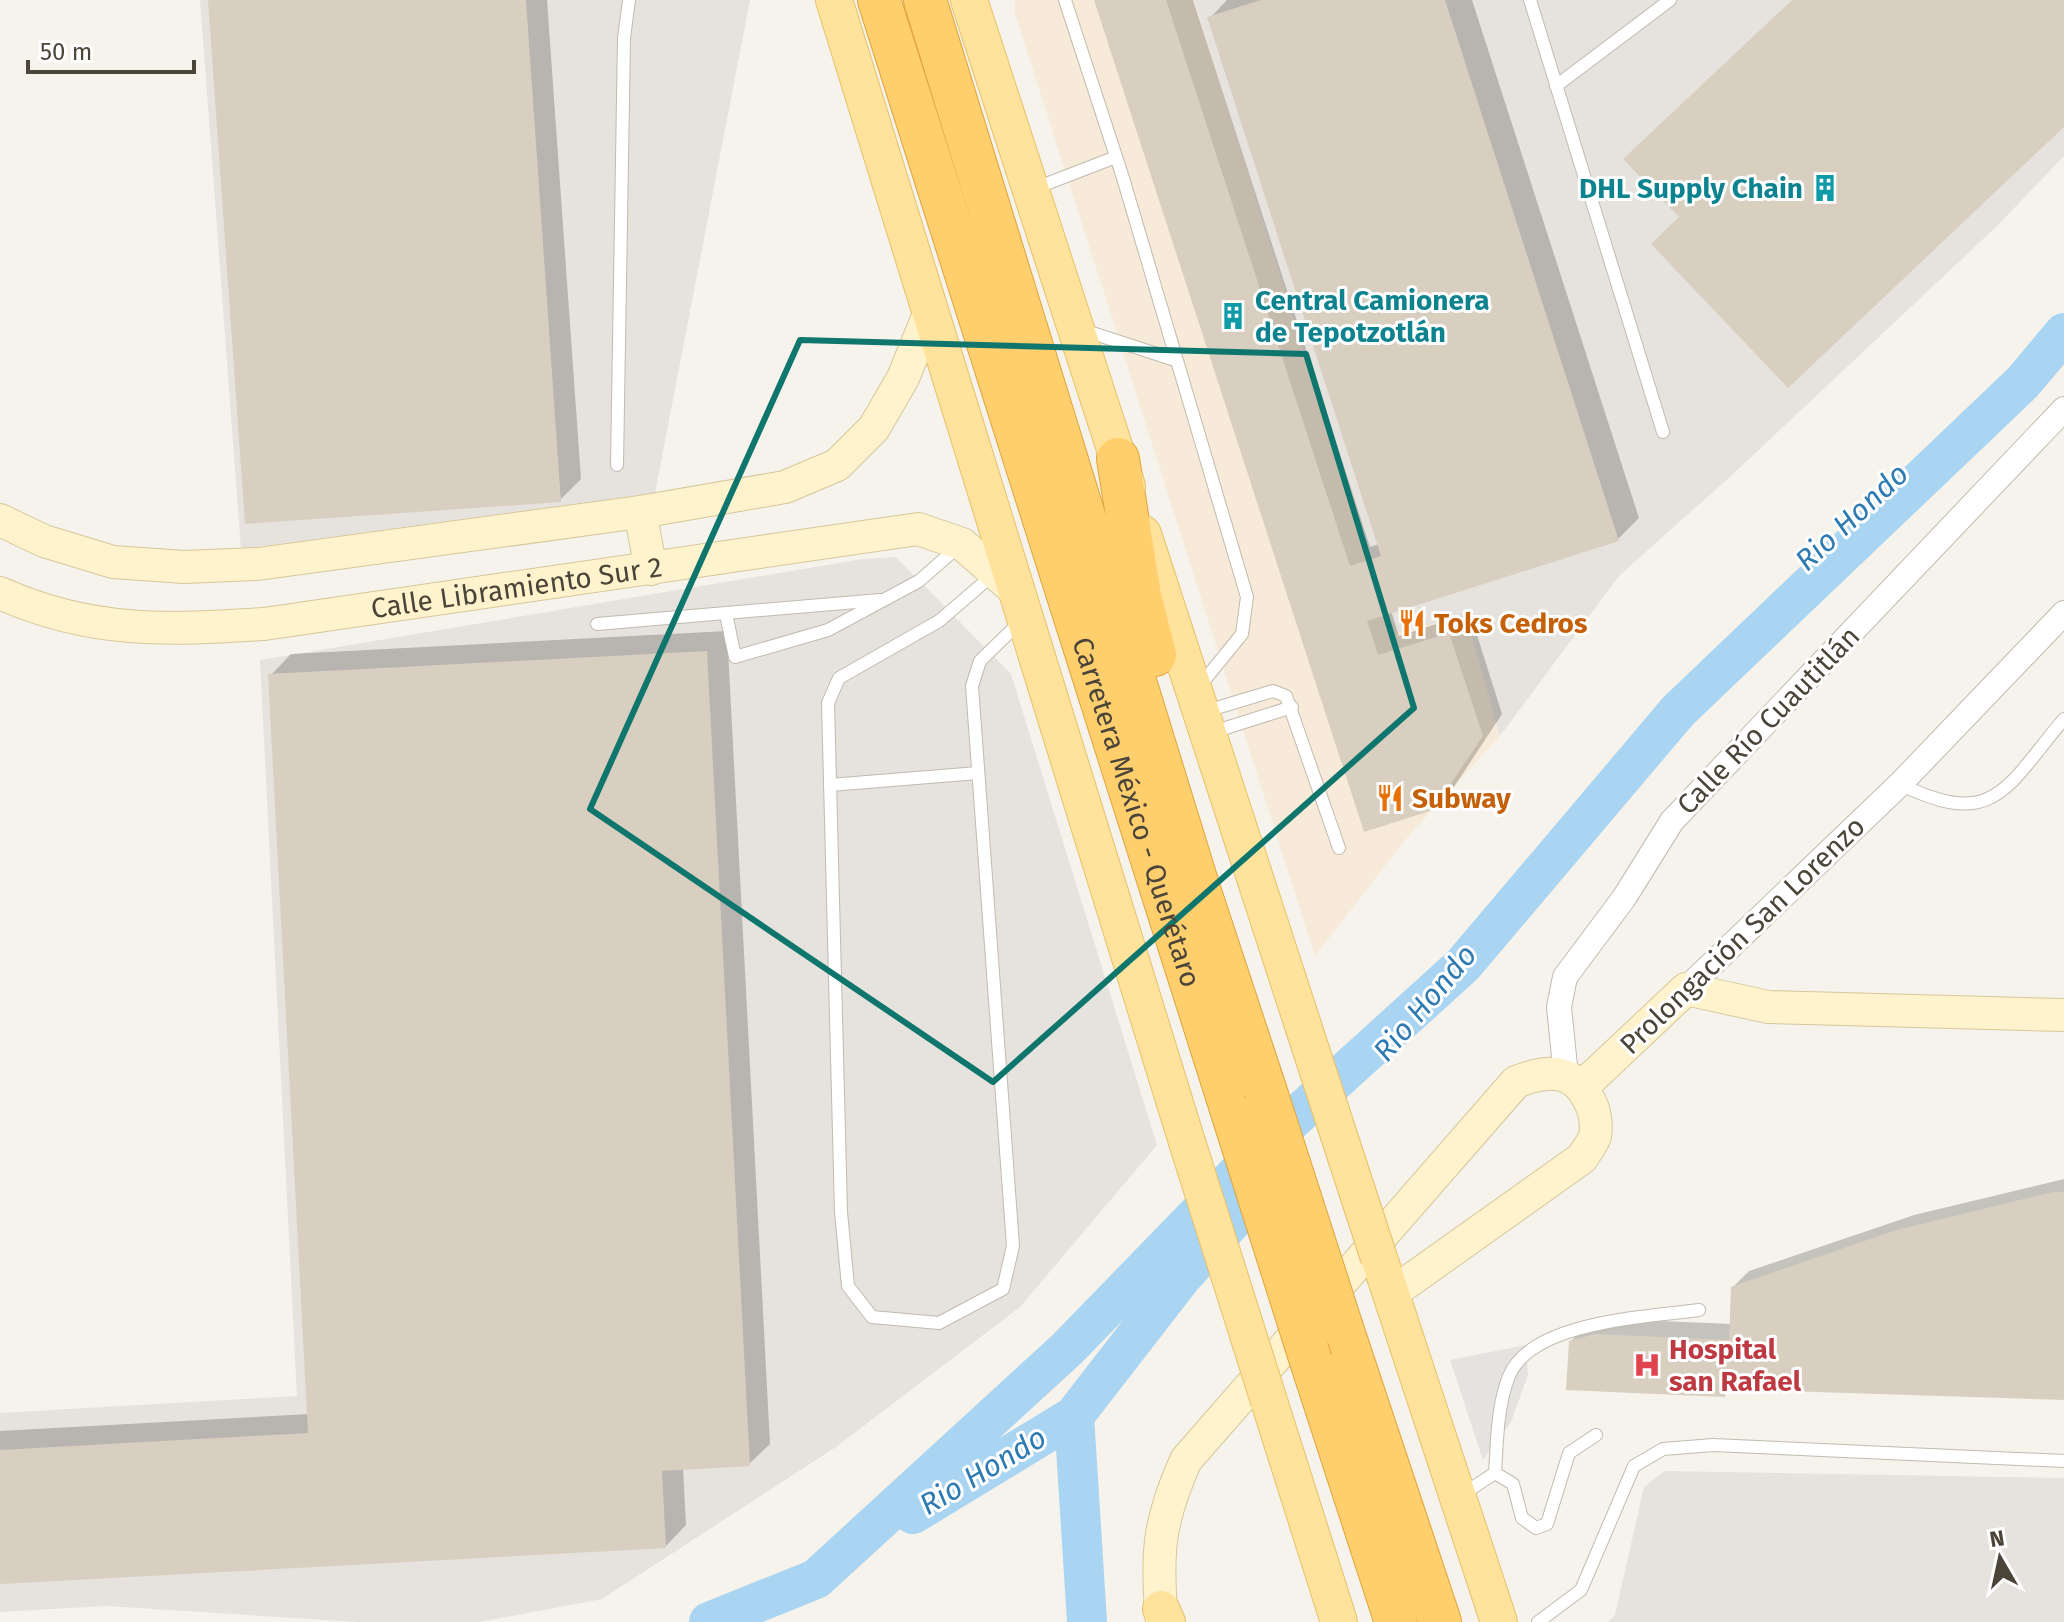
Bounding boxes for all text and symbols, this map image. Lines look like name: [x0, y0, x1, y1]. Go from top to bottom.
scale bar: [28, 24, 194, 74]
text: 50 m: [40, 38, 92, 66]
place label: DHL Supply Chain: [1579, 172, 1803, 205]
building icon: DHL Supply Chain: [1810, 173, 1840, 203]
place label: Central Camionera de Tepotzotlán: [1255, 284, 1490, 349]
building icon: Central Camionera de Tepotzotlán: [1218, 301, 1248, 331]
water label: Rio Hondo: [1788, 456, 1916, 578]
street label: Calle Libramiento Sur 2: [369, 550, 664, 625]
place label: Toks Cedros: [1434, 607, 1587, 640]
restaurant icon: Toks Cedros: [1397, 608, 1427, 638]
street label: Calle Río Cuautitlán: [1670, 620, 1867, 821]
street label: Carretera México - Querétaro: [1065, 633, 1207, 991]
place label: Subway: [1412, 782, 1511, 815]
restaurant icon: Subway: [1375, 783, 1405, 813]
street label: Prolongación San Lorenzo: [1613, 810, 1872, 1061]
water label: Rio Hondo: [1366, 937, 1484, 1069]
place label: Hospital san Rafael: [1669, 1333, 1802, 1398]
hospital icon: Hospital san Rafael: [1632, 1350, 1662, 1380]
water label: Rio Hondo: [913, 1419, 1053, 1523]
north arrow: [1960, 1518, 2040, 1598]
text: N: [1988, 1524, 2006, 1553]

